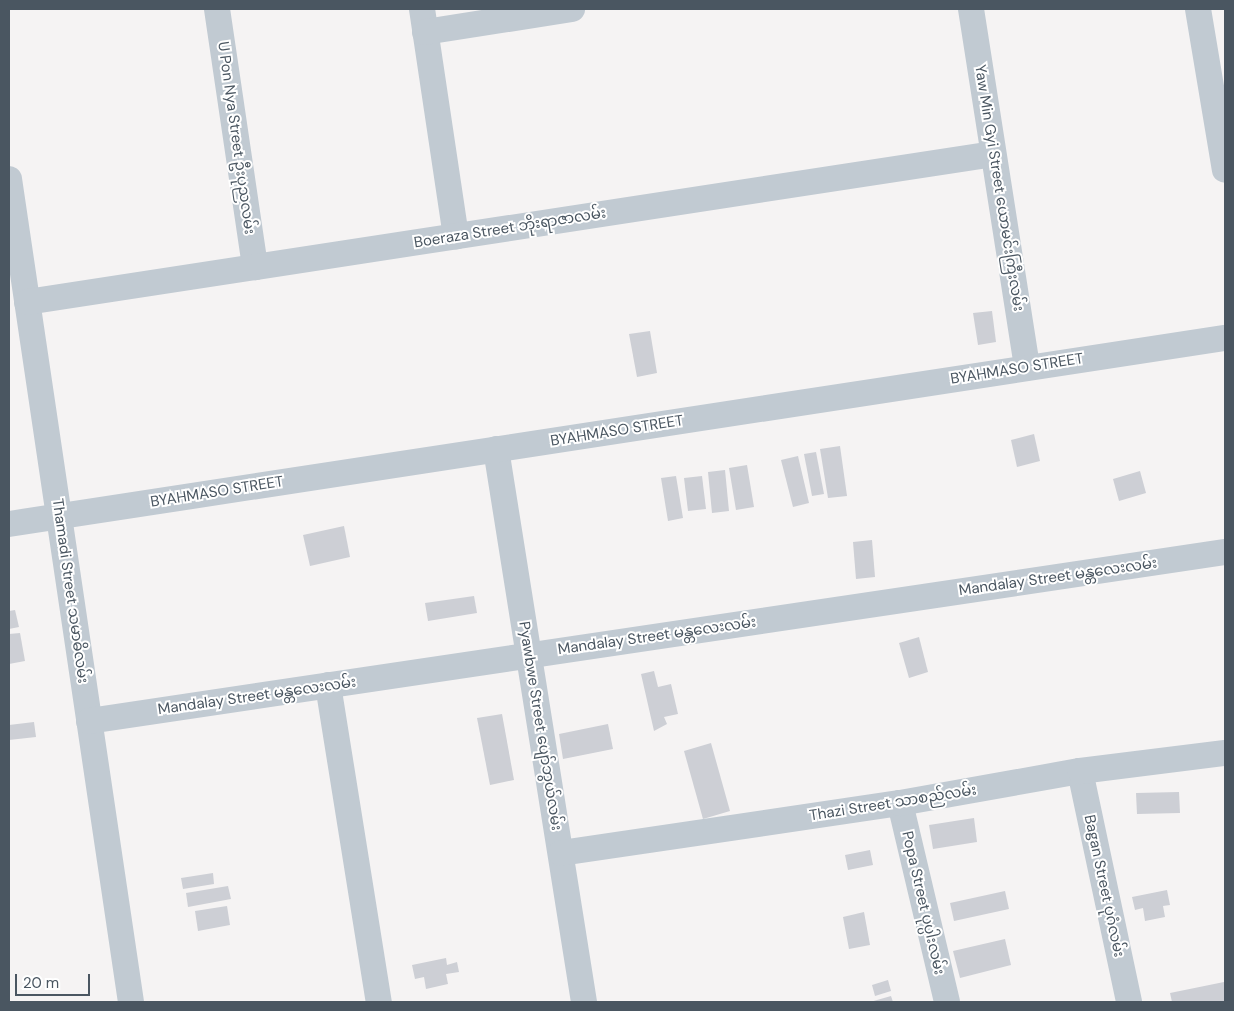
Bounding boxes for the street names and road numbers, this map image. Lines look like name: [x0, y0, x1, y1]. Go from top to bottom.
street label: U Pon Nya Street ဦးပုညလမ်း: [214, 40, 258, 236]
street label: Yaw Min Gyi Street ယောမင်းကြီးလမ်း: [971, 63, 1027, 313]
street label: Boeraza Street ဘိုးရာဇာလမ်း: [413, 204, 607, 252]
street label: BYAHMASO STREET: [949, 350, 1085, 388]
street label: BYAHMASO STREET: [549, 412, 685, 450]
street label: BYAHMASO STREET: [149, 473, 285, 511]
street label: Thamadi Street သမာဓိလမ်း: [48, 497, 92, 685]
street label: Mandalay Street မန္တလေးလမ်း: [958, 554, 1158, 600]
street label: Mandalay Street မန္တလေးလမ်း: [557, 613, 757, 659]
street label: Pyawbwe Street ပျော်ဘွယ်လမ်း: [515, 620, 565, 832]
street label: Mandalay Street မန္တလေးလမ်း: [157, 673, 357, 719]
street label: Thazi Street သာစည်လမ်း: [808, 781, 978, 825]
street label: Bagan Street ပုဂံလမ်း: [1080, 813, 1128, 959]
street label: Popa Street ပုပ္ပါးလမ်း: [898, 829, 948, 977]

